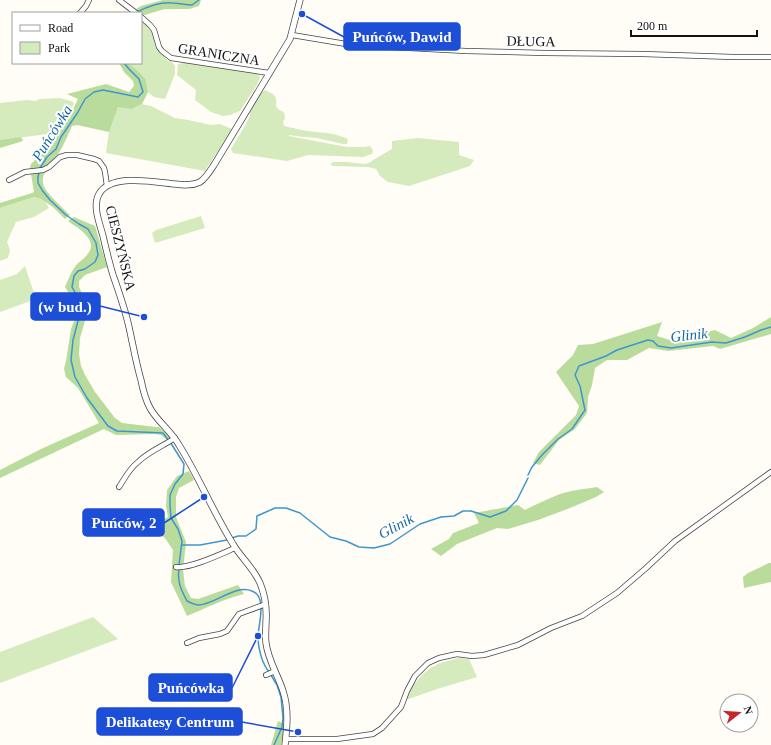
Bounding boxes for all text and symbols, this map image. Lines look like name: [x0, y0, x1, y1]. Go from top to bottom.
legend: [12, 12, 142, 64]
scale bar: [631, 12, 757, 38]
text: 200 m: [637, 19, 668, 33]
text: Road: [48, 21, 73, 35]
callout: Puńców, Dawid: [344, 23, 460, 50]
text: Puńców, Dawid: [352, 29, 452, 45]
street label: DŁUGA: [506, 34, 557, 49]
text: Park: [48, 41, 70, 55]
street label: GRANICZNA: [177, 41, 262, 68]
water label: Puńcówka: [28, 102, 75, 165]
street label: CIESZYŃSKA: [103, 204, 140, 293]
callout: (w bud.): [31, 293, 100, 320]
text: (w bud.): [38, 299, 92, 316]
water label: Glinik: [670, 325, 709, 345]
callout: Puńców, 2: [83, 509, 164, 536]
water label: Glinik: [376, 510, 417, 542]
text: Puńców, 2: [91, 515, 157, 531]
callout: Puńcówka: [149, 674, 232, 701]
text: Puńcówka: [158, 680, 225, 696]
north arrow: [719, 693, 759, 733]
text: N: [742, 705, 755, 716]
callout: Delikatesy Centrum: [97, 708, 242, 735]
text: Delikatesy Centrum: [106, 714, 235, 730]

